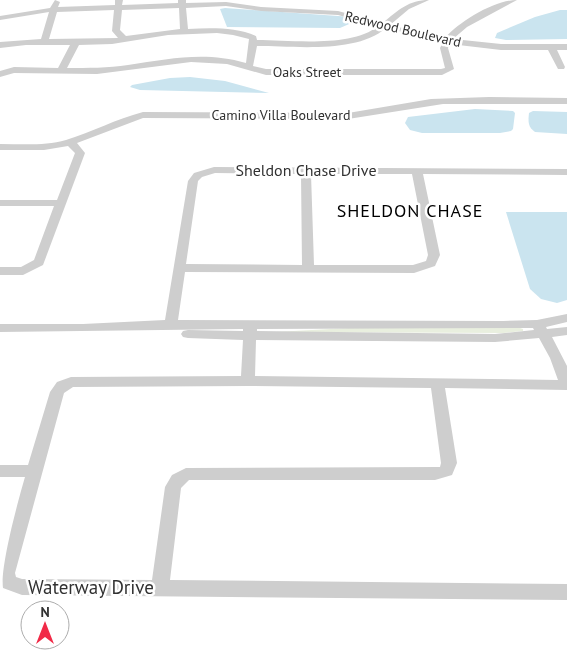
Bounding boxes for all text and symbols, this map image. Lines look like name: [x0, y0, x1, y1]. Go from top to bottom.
street label: Redwood Boulevard: [343, 7, 463, 51]
street label: Oaks Street: [273, 63, 342, 81]
street label: Camino Villa Boulevard: [212, 106, 350, 124]
street label: Sheldon Chase Drive: [235, 160, 377, 180]
district label: SHELDON CHASE: [337, 199, 483, 222]
street label: Waterway Drive: [28, 575, 154, 599]
north arrow: [20, 600, 70, 650]
text: N: [40, 603, 50, 621]

